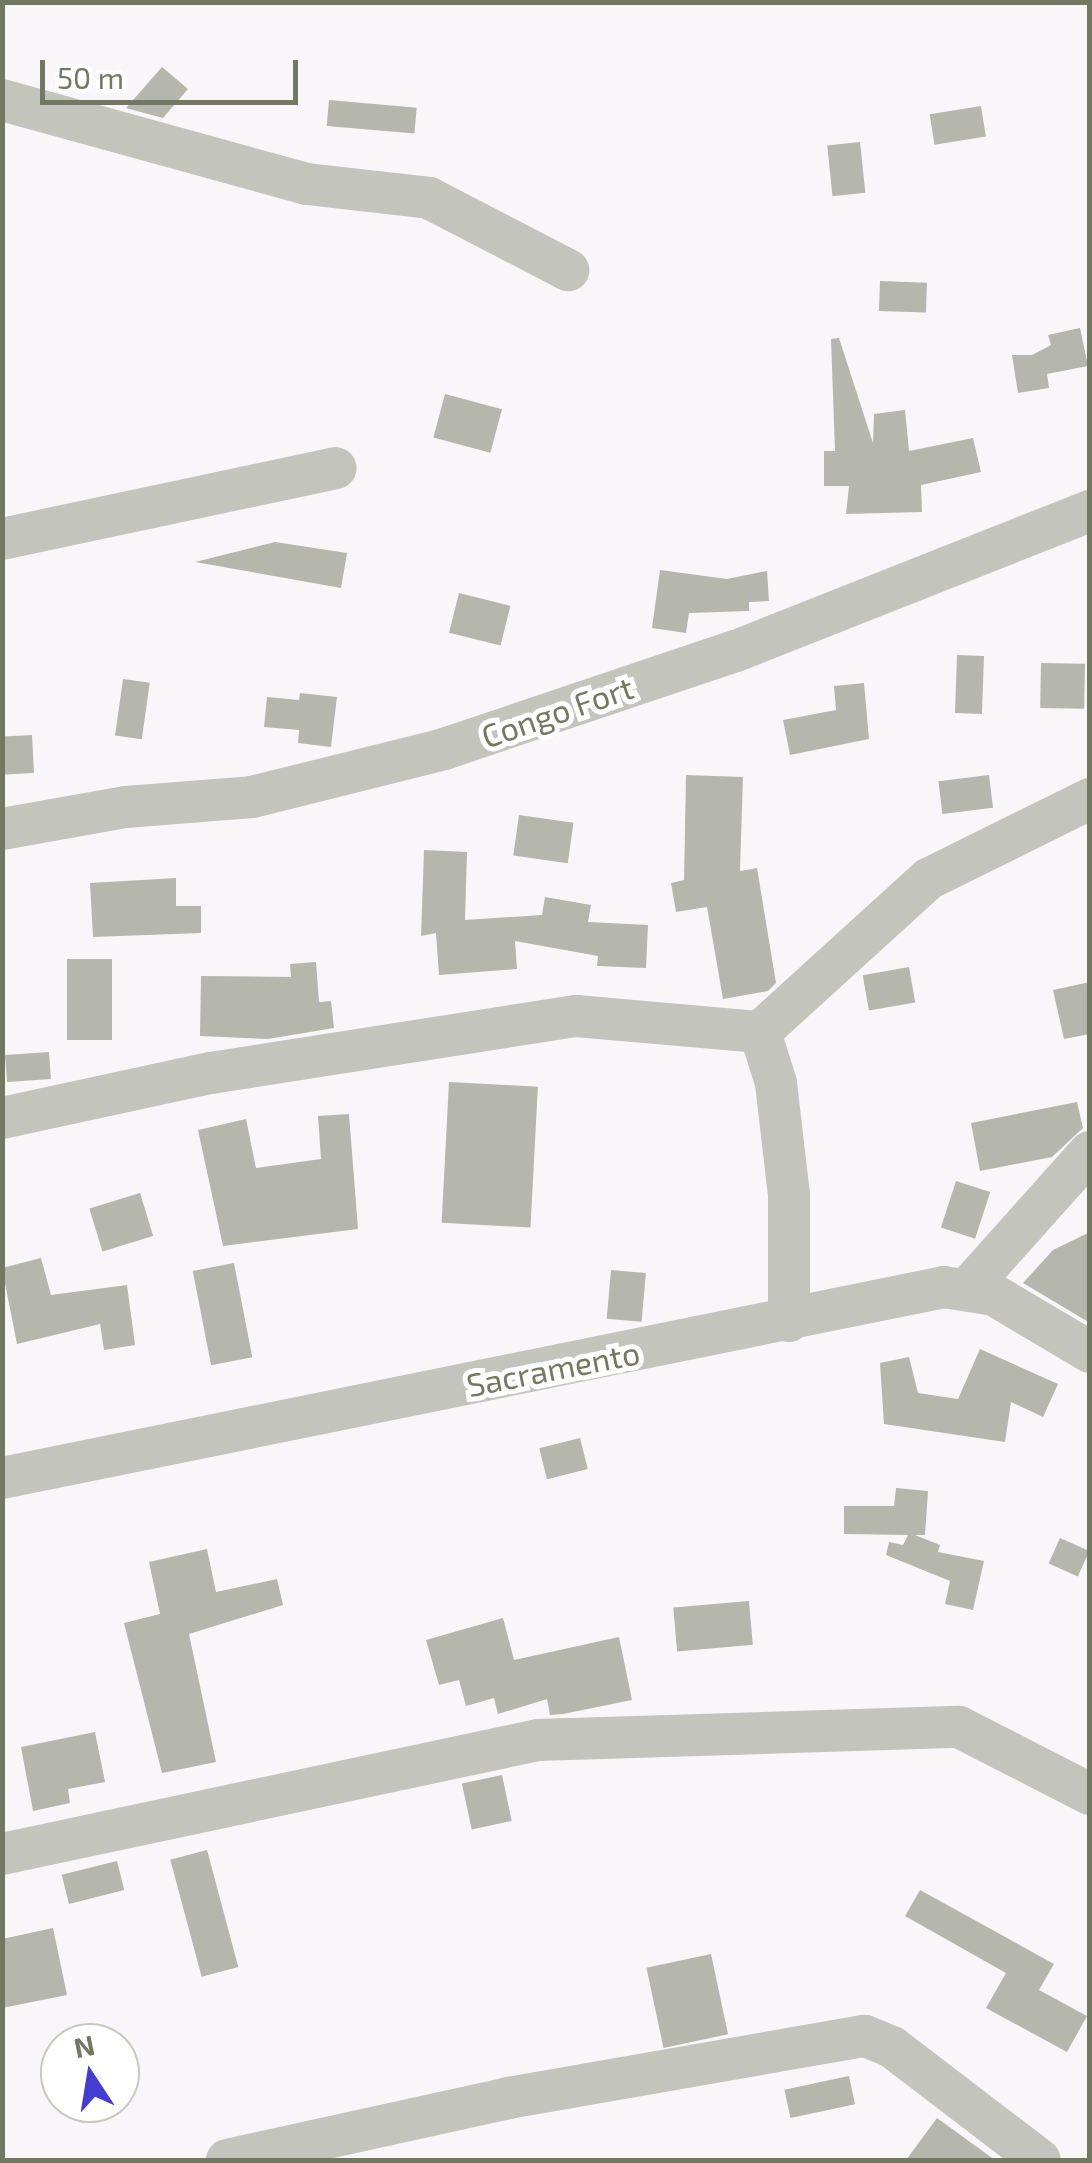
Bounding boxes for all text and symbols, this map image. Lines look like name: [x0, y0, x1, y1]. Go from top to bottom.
scale bar: [45, 40, 302, 102]
text: 50 m: [57, 59, 124, 95]
street label: Congo Fort: [476, 667, 638, 755]
street label: Sacramento: [463, 1332, 643, 1404]
north arrow: [40, 2023, 140, 2123]
text: N: [71, 2027, 98, 2064]

